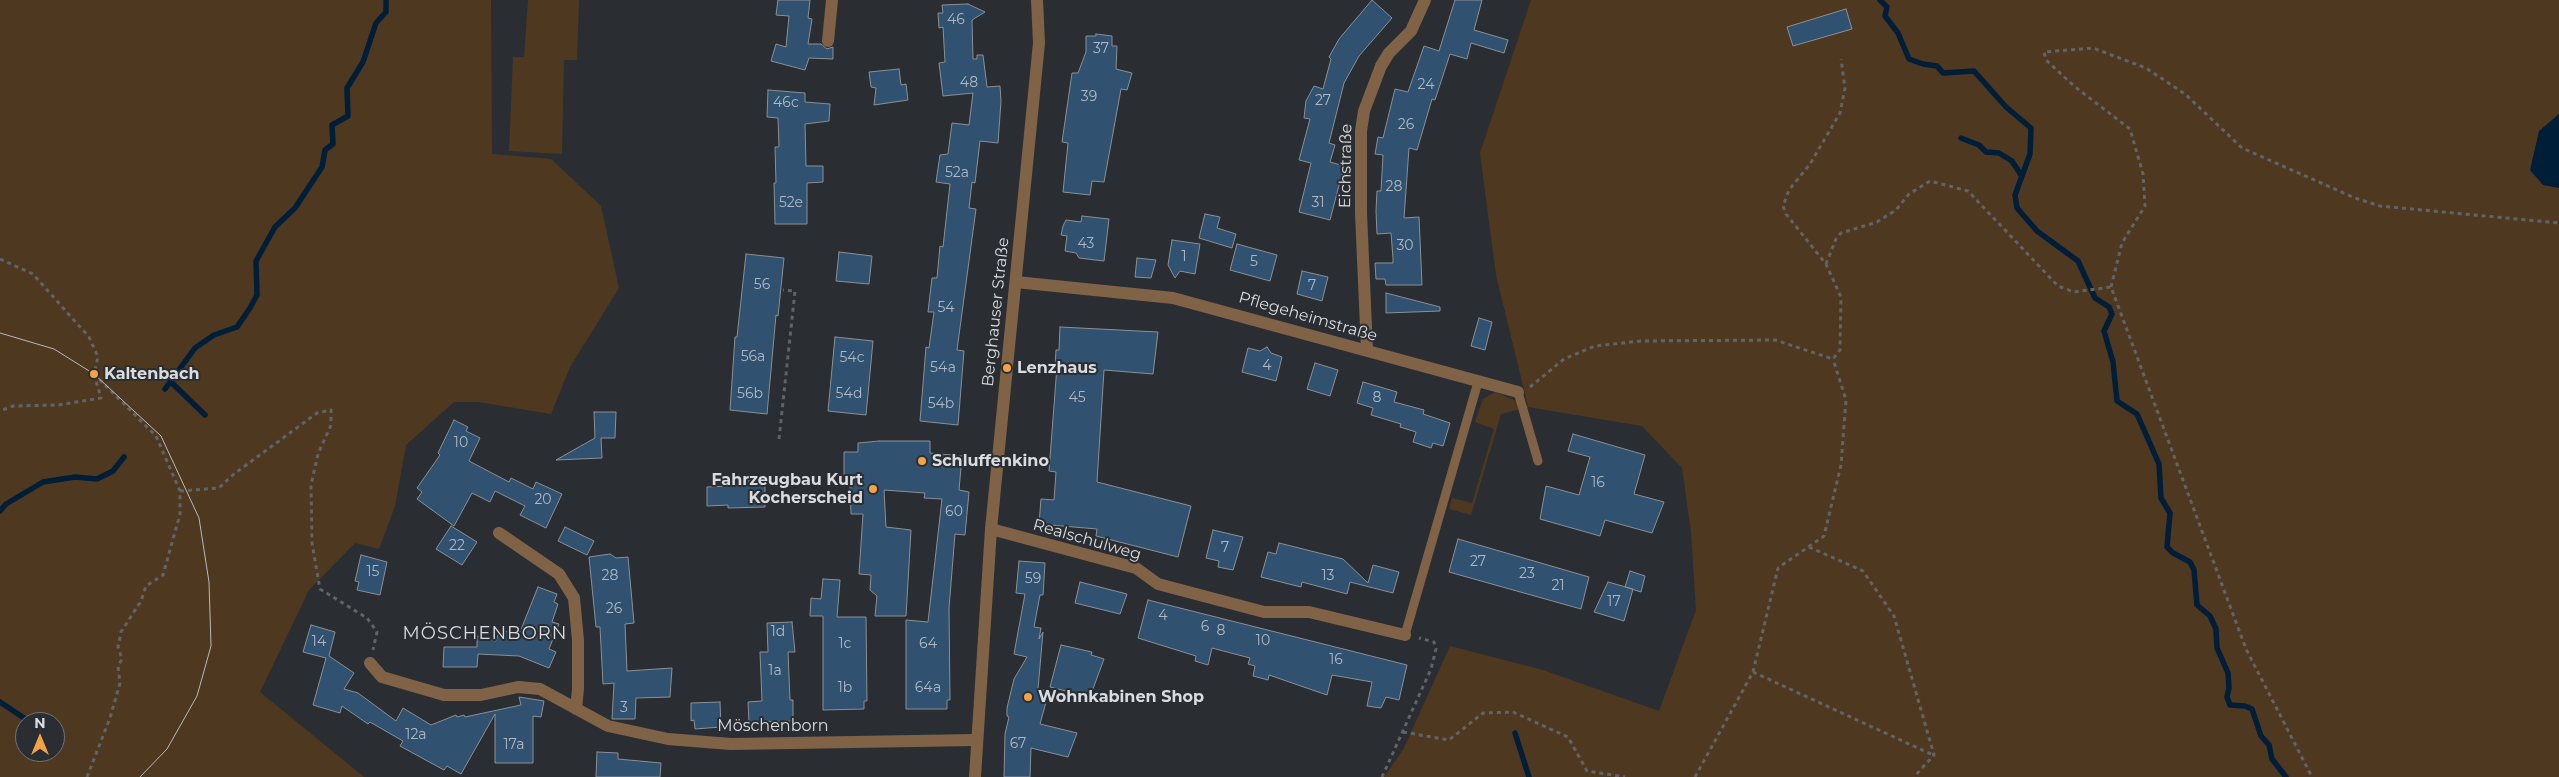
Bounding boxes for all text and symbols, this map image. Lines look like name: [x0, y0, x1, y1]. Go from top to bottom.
house number: 46: [947, 12, 965, 28]
house number: 37: [1093, 41, 1109, 57]
house number: 48: [960, 75, 978, 91]
house number: 24: [1418, 77, 1434, 93]
house number: 39: [1081, 89, 1097, 105]
house number: 27: [1315, 93, 1331, 109]
house number: 46c: [773, 95, 799, 111]
house number: 26: [1398, 117, 1414, 133]
street label: Eichstraße: [1336, 124, 1356, 208]
house number: 52a: [945, 165, 969, 181]
house number: 28: [1386, 179, 1402, 195]
house number: 52e: [779, 195, 803, 211]
house number: 31: [1312, 195, 1324, 211]
street label: Berghauser Straße: [979, 236, 1013, 388]
house number: 43: [1078, 236, 1094, 252]
house number: 30: [1396, 238, 1414, 254]
house number: 1: [1181, 249, 1187, 265]
house number: 5: [1250, 254, 1258, 270]
house number: 56: [754, 277, 770, 293]
house number: 7: [1308, 278, 1316, 294]
street label: Pflegeheimstraße: [1237, 288, 1379, 346]
house number: 54: [937, 300, 955, 316]
house number: 56a: [741, 349, 765, 365]
house number: 54c: [839, 350, 865, 366]
place label: Lenzhaus: [1017, 358, 1097, 378]
house number: 4: [1262, 358, 1272, 374]
house number: 54a: [930, 360, 956, 376]
marker: Lenzhaus: [1001, 362, 1013, 374]
place label: Kaltenbach: [104, 364, 199, 384]
marker: Kaltenbach: [88, 368, 100, 380]
house number: 56b: [737, 386, 763, 402]
house number: 54d: [836, 386, 862, 402]
house number: 45: [1068, 390, 1086, 406]
house number: 8: [1373, 390, 1381, 406]
house number: 54b: [928, 396, 954, 412]
house number: 10: [454, 435, 468, 451]
place label: Schluffenkino: [932, 451, 1049, 471]
marker: Schluffenkino: [916, 455, 928, 467]
place label: Fahrzeugbau Kurt Kocherscheid: [711, 470, 863, 508]
house number: 16: [1591, 475, 1605, 491]
marker: Fahrzeugbau Kurt Kocherscheid: [867, 483, 879, 495]
house number: 20: [534, 492, 552, 508]
house number: 60: [945, 504, 963, 520]
street label: Realschulweg: [1031, 515, 1143, 565]
house number: 22: [449, 538, 465, 554]
house number: 7: [1221, 540, 1229, 556]
house number: 27: [1470, 554, 1486, 570]
house number: 15: [367, 564, 379, 580]
house number: 23: [1519, 566, 1535, 582]
house number: 28: [602, 568, 618, 584]
house number: 13: [1322, 568, 1334, 584]
house number: 59: [1025, 571, 1041, 587]
house number: 21: [1551, 578, 1565, 594]
house number: 17: [1607, 594, 1621, 610]
house number: 26: [606, 601, 622, 617]
house number: 4: [1158, 608, 1168, 624]
house number: 6: [1201, 619, 1209, 635]
district label: MÖSCHENBORN: [401, 623, 569, 645]
house number: 8: [1217, 623, 1225, 639]
house number: 1d: [771, 624, 785, 640]
house number: 10: [1256, 633, 1270, 649]
house number: 14: [312, 634, 326, 650]
house number: 1c: [839, 636, 851, 652]
house number: 64: [919, 636, 937, 652]
house number: 16: [1329, 652, 1343, 668]
house number: 1a: [768, 663, 782, 679]
house number: 1b: [838, 680, 852, 696]
house number: 64a: [915, 680, 941, 696]
place label: Wohnkabinen Shop: [1038, 687, 1204, 707]
marker: Wohnkabinen Shop: [1022, 691, 1034, 703]
house number: 3: [620, 700, 628, 716]
north arrow: [15, 712, 65, 762]
text: N: [34, 714, 46, 732]
street label: Möschenborn: [717, 716, 829, 736]
house number: 12a: [405, 727, 427, 743]
house number: 67: [1010, 736, 1026, 752]
house number: 17a: [503, 737, 525, 753]

